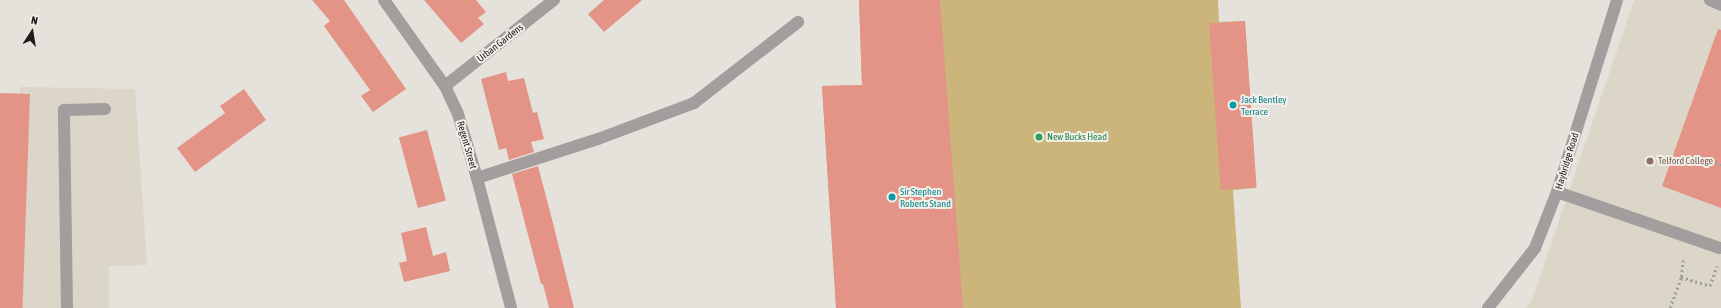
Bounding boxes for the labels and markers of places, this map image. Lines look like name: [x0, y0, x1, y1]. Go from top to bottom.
place label: Jack Bentley Terrace: [1241, 93, 1286, 116]
marker: Jack Bentley Terrace: [1228, 100, 1238, 110]
place label: New Bucks Head: [1047, 131, 1107, 143]
marker: New Bucks Head: [1034, 132, 1044, 142]
place label: Telford College: [1658, 155, 1713, 167]
marker: Telford College: [1645, 156, 1655, 166]
place label: Sir Stephen Roberts Stand: [900, 185, 951, 208]
marker: Sir Stephen Roberts Stand: [887, 192, 897, 202]

